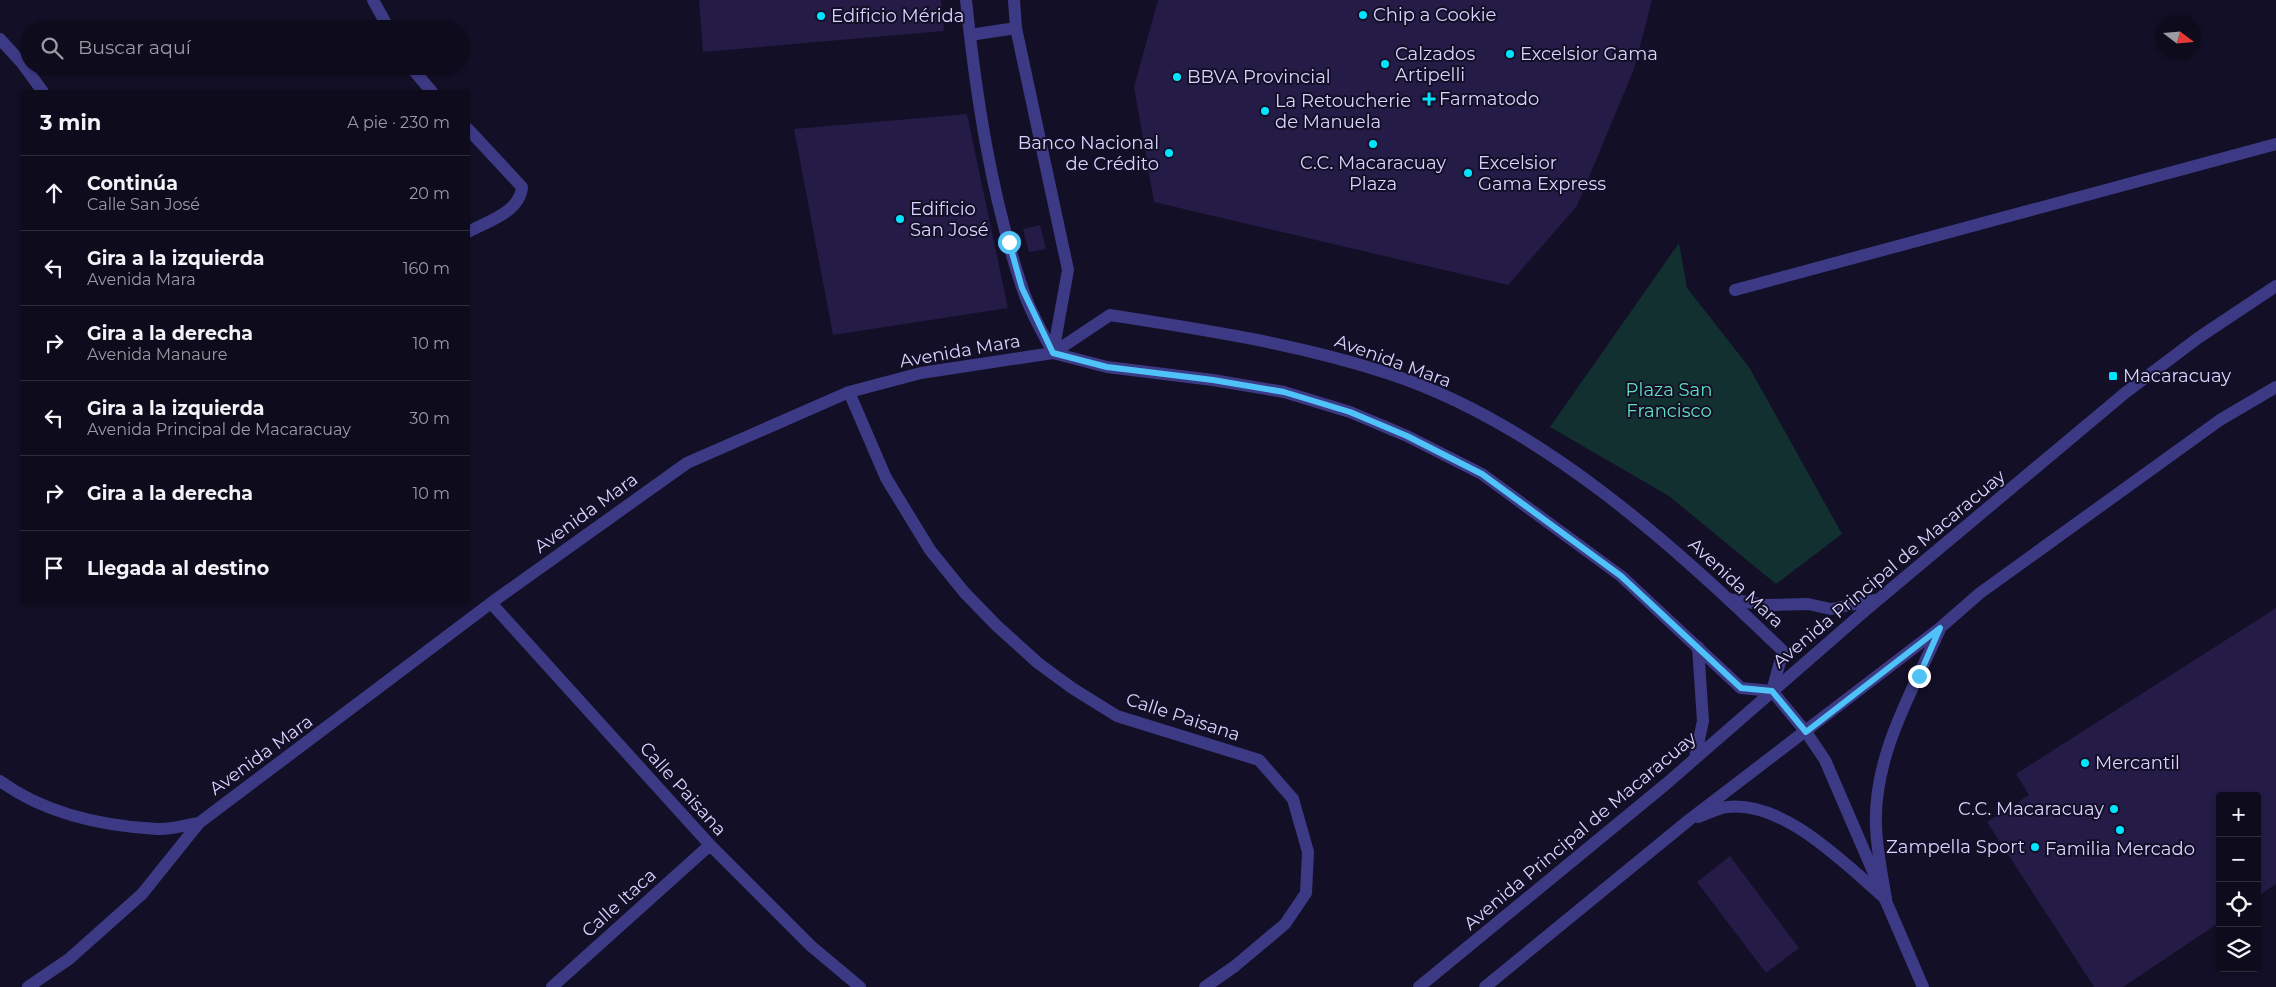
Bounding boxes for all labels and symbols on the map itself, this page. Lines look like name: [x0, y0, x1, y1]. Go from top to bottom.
place label: Chip a Cookie: [1373, 4, 1497, 26]
place label: Edificio Mérida: [831, 5, 964, 27]
marker: Chip a Cookie: [1357, 9, 1369, 21]
marker: Edificio Mérida: [815, 10, 827, 22]
north arrow: [2156, 15, 2201, 60]
place label: Calzados Artipelli: [1395, 43, 1475, 86]
place label: Excelsior Gama: [1520, 43, 1658, 65]
marker: Excelsior Gama: [1504, 48, 1516, 60]
marker: Calzados Artipelli: [1379, 58, 1391, 70]
place label: BBVA Provincial: [1187, 66, 1331, 88]
marker: BBVA Provincial: [1171, 71, 1183, 83]
place label: Farmatodo: [1439, 88, 1539, 110]
place label: La Retoucherie de Manuela: [1275, 90, 1411, 133]
marker: Farmatodo: [1423, 93, 1435, 105]
marker: La Retoucherie de Manuela: [1259, 105, 1271, 117]
place label: Banco Nacional de Crédito: [1018, 132, 1159, 175]
marker: C.C. Macaracuay Plaza: [1367, 138, 1379, 150]
marker: Banco Nacional de Crédito: [1163, 147, 1175, 159]
place label: C.C. Macaracuay Plaza: [1300, 152, 1446, 195]
place label: Excelsior Gama Express: [1478, 152, 1606, 195]
marker: Excelsior Gama Express: [1462, 167, 1474, 179]
place label: Edificio San José: [910, 198, 989, 241]
marker: Edificio San José: [894, 213, 906, 225]
route start: [998, 231, 1021, 254]
street label: Avenida Mara: [898, 330, 1022, 372]
street label: Avenida Mara: [1332, 330, 1454, 392]
place label: Macaracuay: [2123, 365, 2231, 387]
marker: Macaracuay: [2107, 370, 2119, 382]
park label: Plaza San Francisco: [1626, 379, 1712, 422]
street label: Avenida Principal de Macaracuay: [1768, 465, 2010, 673]
street label: Avenida Mara: [530, 468, 642, 558]
street label: Avenida Mara: [1684, 533, 1788, 633]
route end: [1908, 665, 1931, 688]
street label: Calle Paisana: [1123, 688, 1243, 746]
street label: Avenida Mara: [205, 710, 317, 800]
street label: Avenida Principal de Macaracuay: [1459, 727, 1701, 935]
street label: Calle Paisana: [635, 737, 731, 841]
place label: Mercantil: [2095, 752, 2180, 774]
marker: Mercantil: [2079, 757, 2091, 769]
place label: C.C. Macaracuay: [1958, 798, 2104, 820]
marker: C.C. Macaracuay: [2108, 803, 2120, 815]
marker: Familia Mercado: [2114, 824, 2126, 836]
place label: Zampella Sport: [1886, 836, 2025, 858]
place label: Familia Mercado: [2045, 838, 2195, 860]
marker: Zampella Sport: [2029, 841, 2041, 853]
street label: Calle Itaca: [577, 864, 661, 942]

